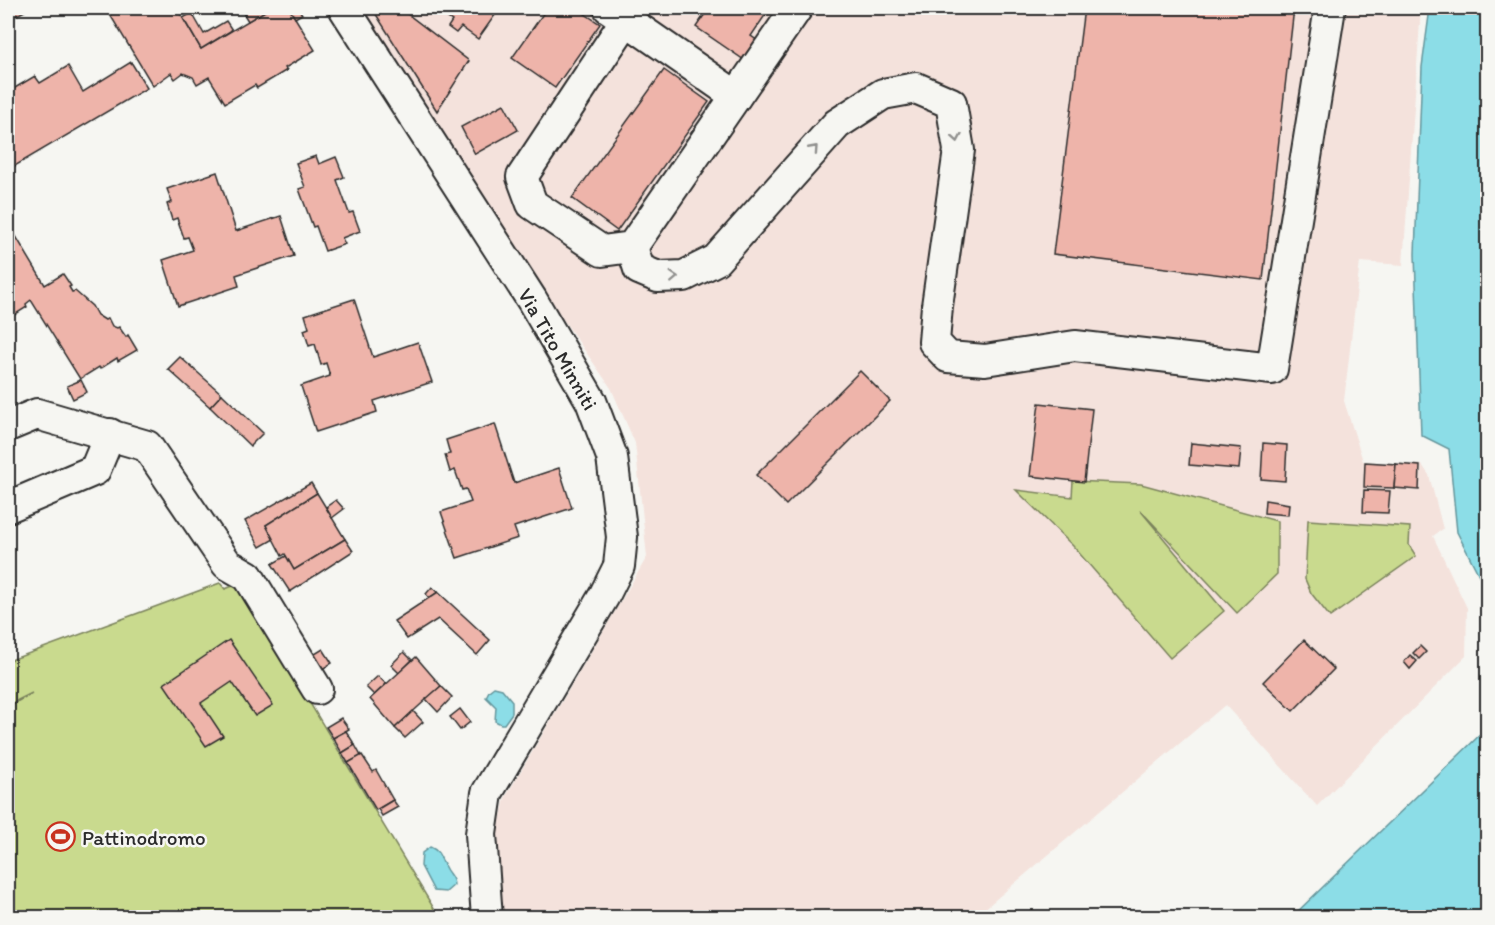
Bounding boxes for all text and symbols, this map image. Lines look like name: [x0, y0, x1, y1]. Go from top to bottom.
one-way arrow: [950, 132, 963, 142]
one-way arrow: [807, 145, 818, 156]
one-way arrow: [669, 270, 678, 283]
street label: Via Tito Minniti: [513, 284, 603, 414]
sports icon: Pattinodromo: [45, 821, 77, 853]
place label: Pattinodromo: [82, 825, 206, 850]

